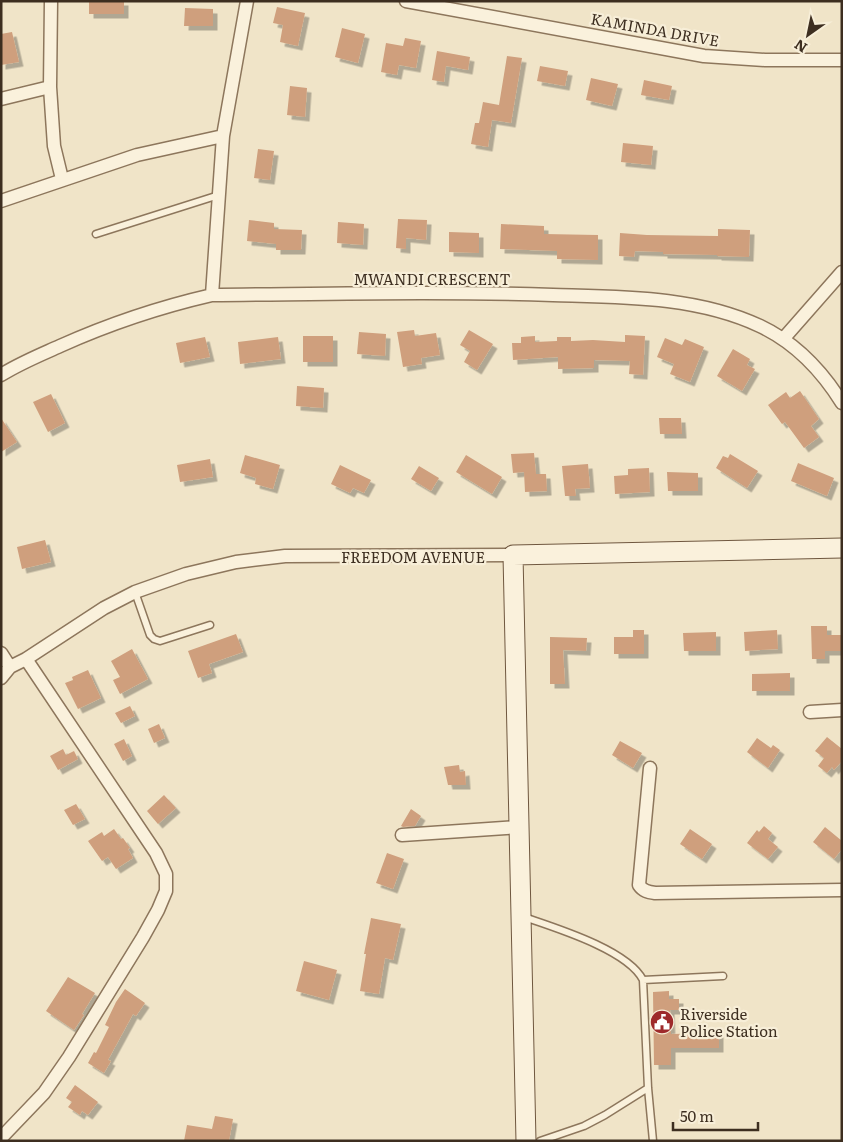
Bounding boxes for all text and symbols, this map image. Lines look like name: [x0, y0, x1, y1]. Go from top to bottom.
street label: KAMINDA DRIVE: [589, 6, 721, 52]
north arrow: [783, 10, 833, 60]
text: N: [790, 35, 811, 58]
street label: MWANDI CRESCENT: [353, 267, 511, 290]
street label: FREEDOM AVENUE: [341, 545, 485, 568]
place label: Riverside Police Station: [680, 1002, 778, 1042]
public building icon: Riverside Police Station: [649, 1009, 675, 1035]
scale bar: [673, 1100, 758, 1132]
text: 50 m: [680, 1104, 714, 1127]

